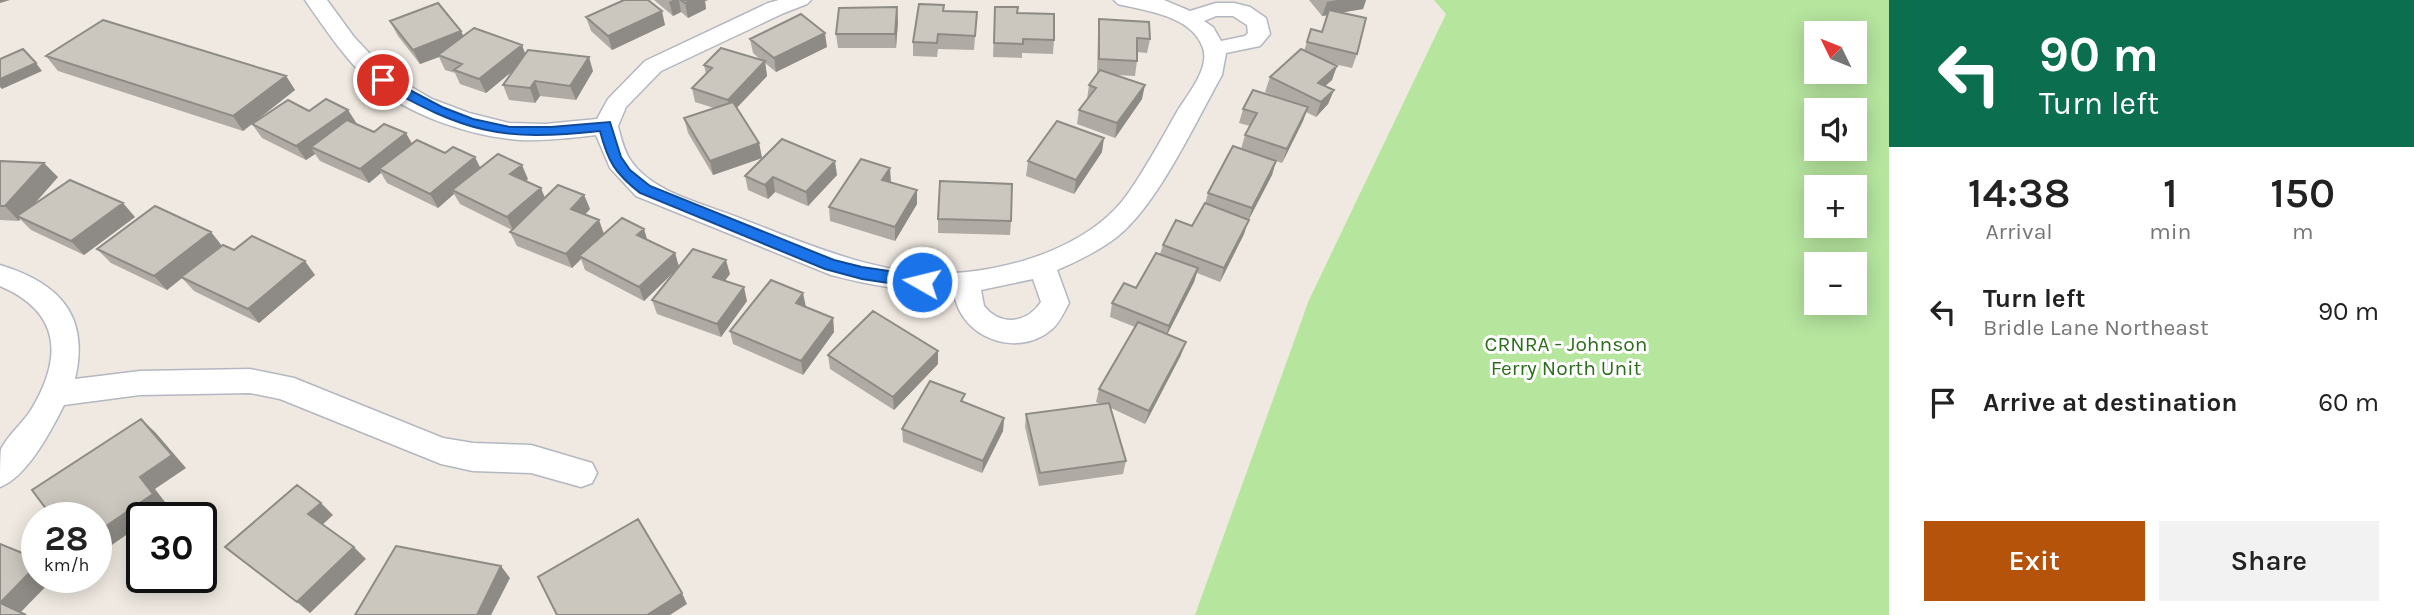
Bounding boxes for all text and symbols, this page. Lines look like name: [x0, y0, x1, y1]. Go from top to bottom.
north arrow: [1804, 21, 1867, 84]
map controls: [1804, 21, 1867, 315]
text: 90 m: [2039, 26, 2159, 83]
icon: left: [1924, 28, 2015, 119]
pin: [353, 50, 413, 110]
icon: arrive: [364, 61, 402, 99]
text: Turn left: [2039, 85, 2159, 122]
button: sound: [1804, 98, 1867, 161]
text: 14:38: [1968, 168, 2070, 218]
text: 1: [2163, 168, 2178, 218]
text: 150: [2270, 168, 2335, 218]
button: +: [1804, 175, 1867, 238]
text: Arrival: [1985, 218, 2053, 245]
text: min: [2149, 218, 2191, 245]
text: m: [2292, 218, 2313, 245]
position arrow: [885, 245, 959, 319]
button: −: [1804, 252, 1867, 315]
text: Turn left: [1983, 283, 2085, 314]
icon: left: [1924, 293, 1962, 331]
text: 90 m: [2318, 296, 2379, 327]
text: Bridle Lane Northeast: [1983, 314, 2209, 341]
park label: CRNRA - Johnson Ferry North Unit: [1485, 332, 1647, 380]
icon: arrive: [1924, 384, 1962, 422]
text: Arrive at destination: [1983, 387, 2237, 418]
text: 60 m: [2318, 387, 2379, 418]
speed limit sign: 30: [126, 502, 217, 593]
text: 28: [45, 518, 88, 559]
button: Exit: [1924, 521, 2145, 601]
button: Share: [2159, 521, 2379, 601]
text: km/h: [44, 554, 89, 576]

